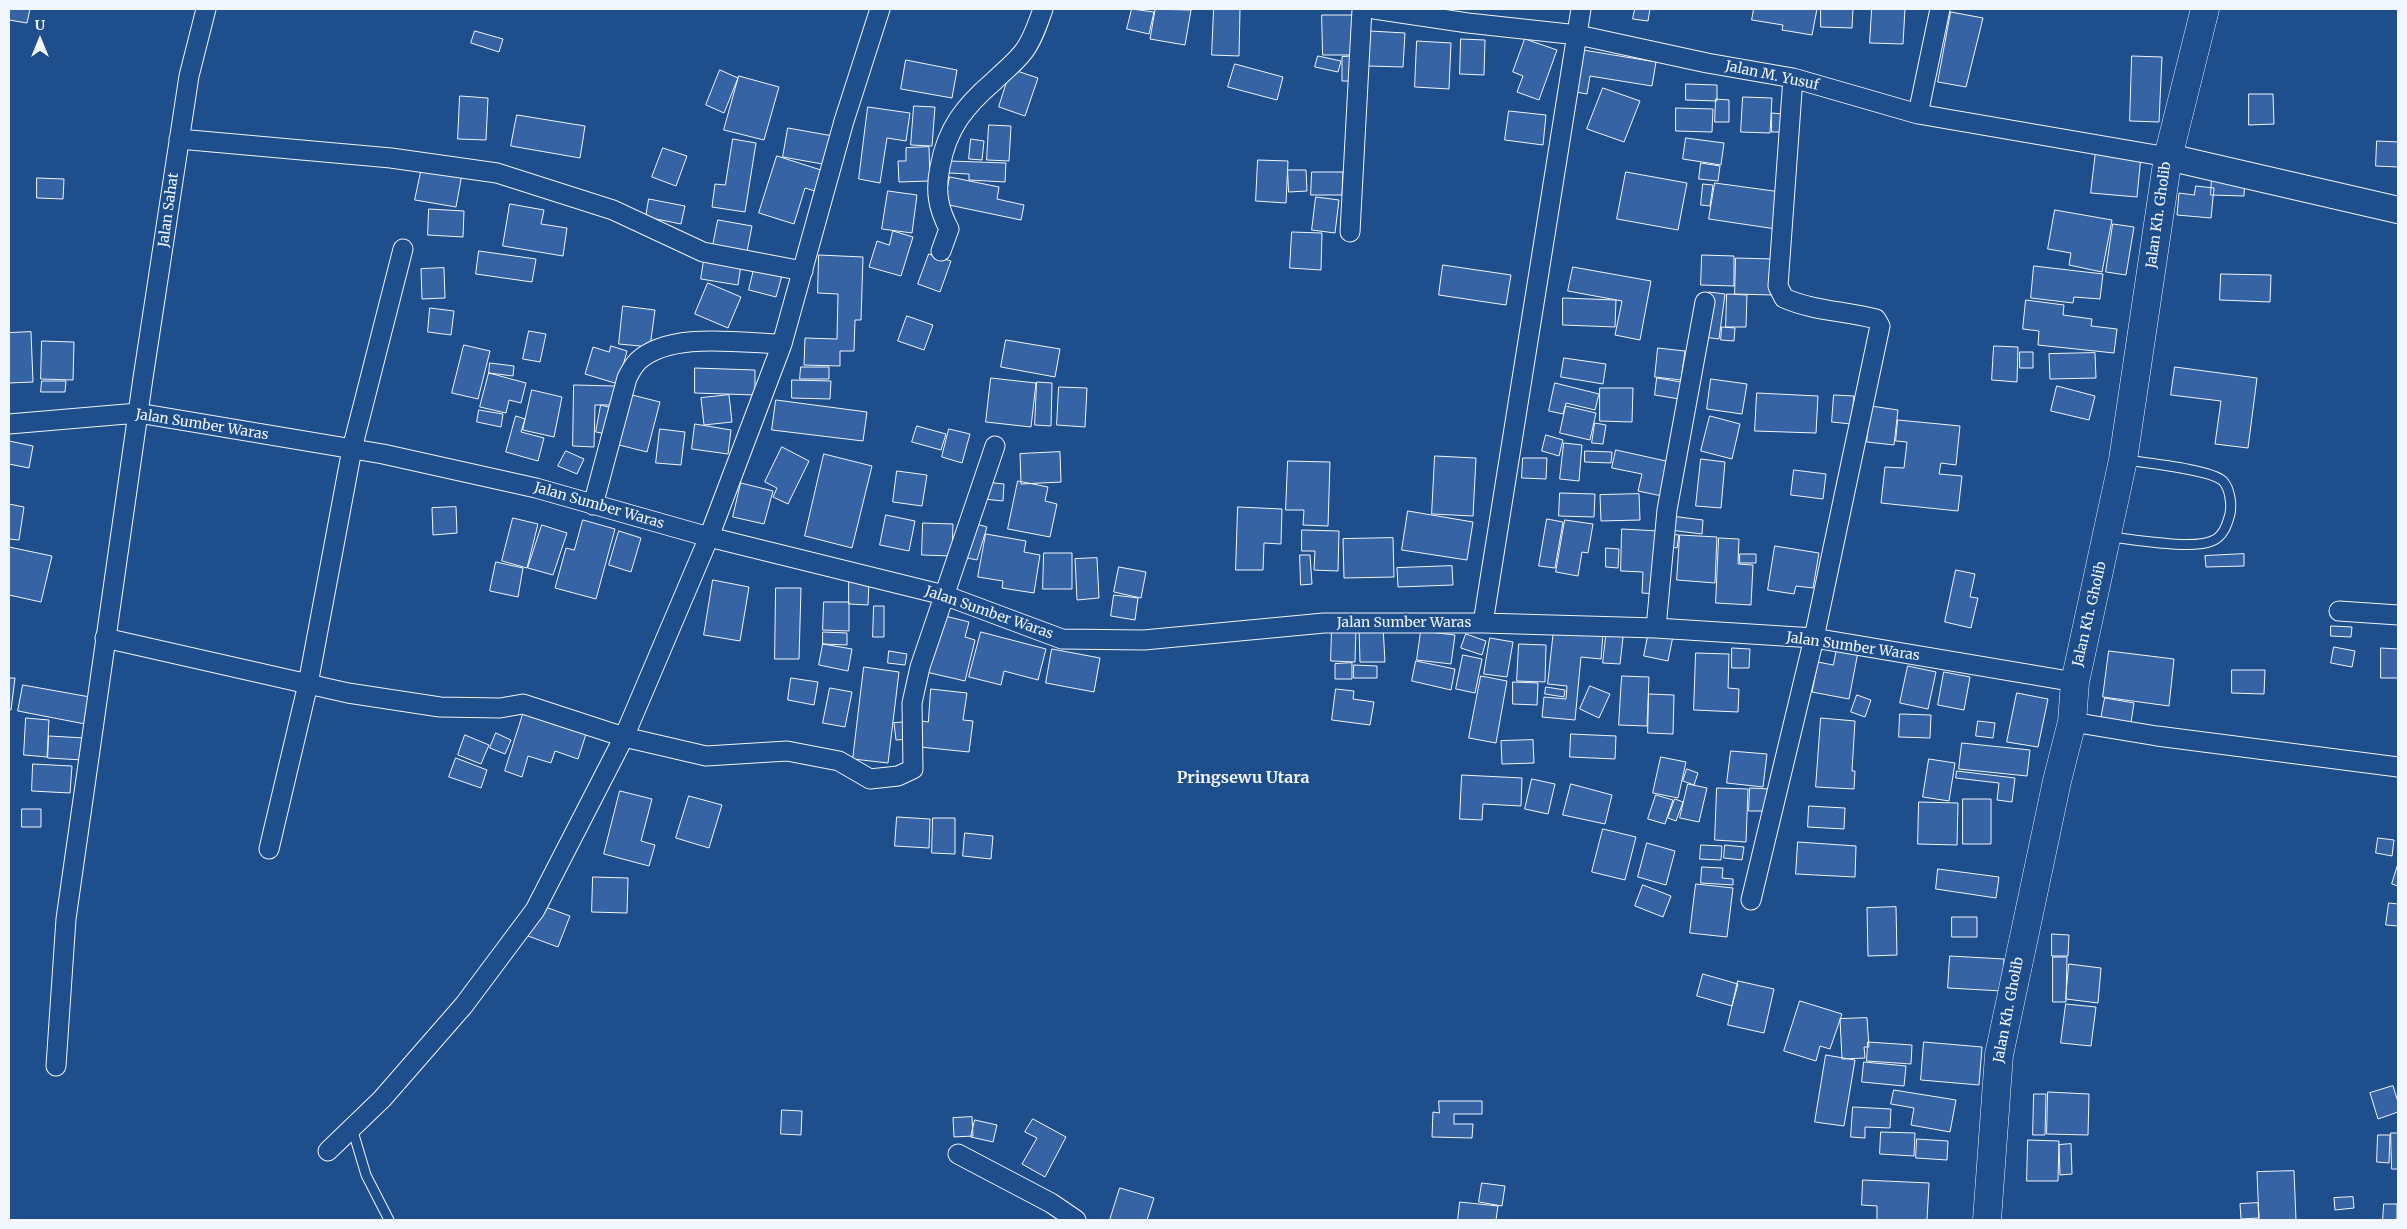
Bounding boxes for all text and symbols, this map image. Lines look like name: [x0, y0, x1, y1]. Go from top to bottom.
north arrow: [15, 15, 65, 65]
text: U: [35, 16, 45, 34]
street label: Jalan M. Yusuf: [1724, 58, 1820, 94]
street label: Jalan Kh. Gholib: [2143, 161, 2175, 269]
street label: Jalan Sahat: [155, 172, 183, 248]
street label: Jalan Sumber Waras: [134, 406, 270, 444]
street label: Jalan Sumber Waras: [532, 479, 666, 533]
street label: Jalan Kh. Gholib: [2070, 560, 2110, 668]
street label: Jalan Sumber Waras: [923, 583, 1055, 643]
street label: Jalan Sumber Waras: [1337, 615, 1471, 631]
street label: Jalan Sumber Waras: [1785, 629, 1921, 665]
district label: Pringsewu Utara: [1177, 768, 1309, 788]
street label: Jalan Kh. Gholib: [1991, 956, 2027, 1064]

